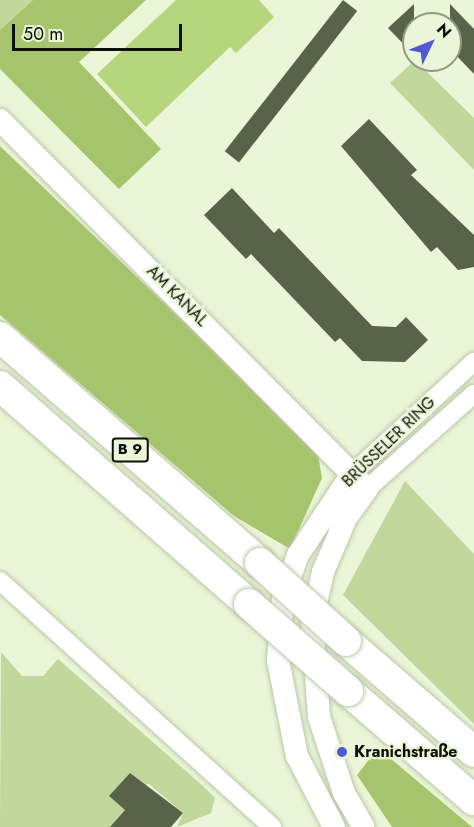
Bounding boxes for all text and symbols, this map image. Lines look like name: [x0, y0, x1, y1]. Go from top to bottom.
scale bar: [15, 12, 184, 50]
north arrow: [402, 12, 462, 72]
text: N: [431, 18, 457, 43]
text: 50 m: [23, 21, 63, 47]
street label: AM KANAL: [143, 262, 211, 330]
street label: BRÜSSELER RING: [339, 393, 439, 491]
road number: B 9: [110, 438, 150, 462]
place label: Kranichstraße: [354, 742, 457, 762]
marker: Kranichstraße: [335, 745, 349, 759]

